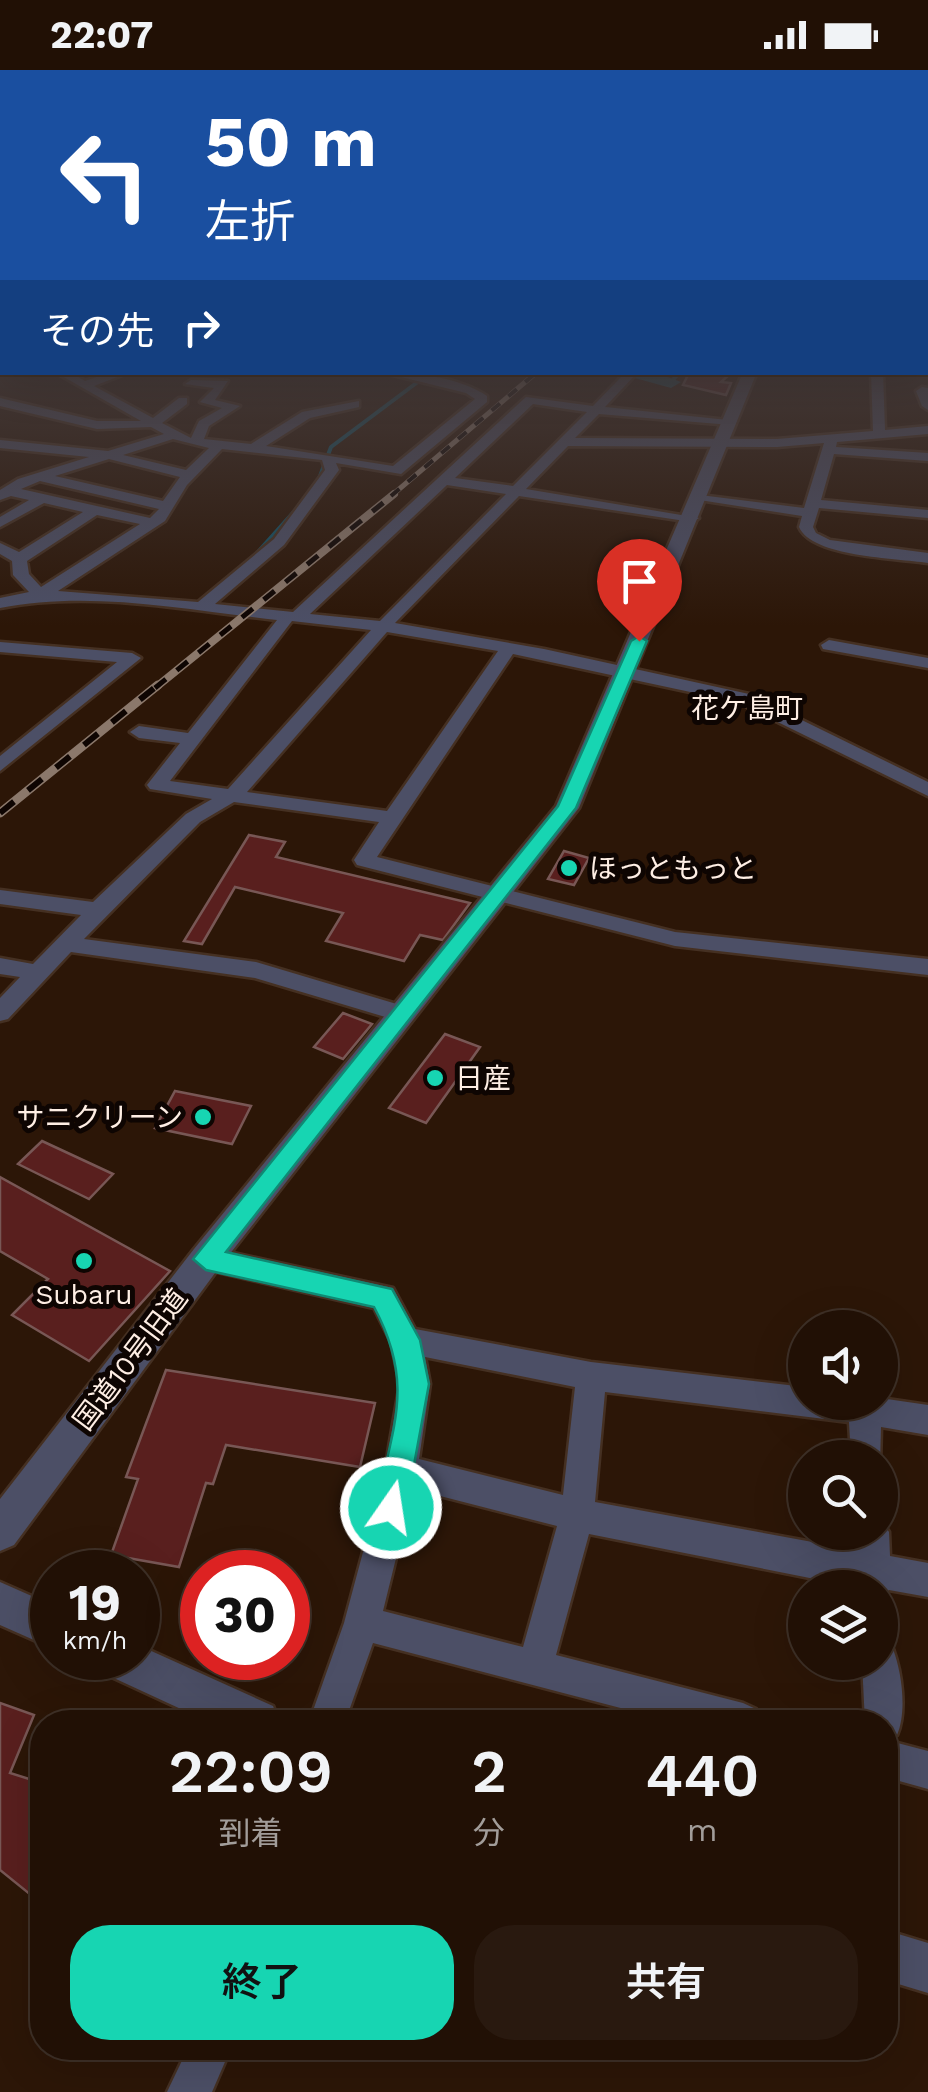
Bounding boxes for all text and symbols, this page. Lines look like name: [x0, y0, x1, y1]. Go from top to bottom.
text: 22:07: [50, 13, 153, 57]
text: 50 m: [205, 101, 377, 183]
icon: left: [40, 110, 170, 240]
text: 左折: [205, 195, 295, 248]
icon: right: [174, 300, 229, 355]
text: その先: [40, 309, 154, 353]
pin: [597, 539, 682, 642]
icon: arrive: [612, 554, 667, 609]
district label: 花ケ島町: [691, 692, 803, 725]
place label: ほっともっと: [589, 852, 757, 885]
marker: ほっともっと: [558, 857, 580, 879]
place label: 日産: [455, 1062, 511, 1095]
marker: 日産: [424, 1067, 446, 1089]
place label: サニクリーン: [16, 1101, 183, 1134]
marker: サニクリーン: [192, 1106, 214, 1128]
marker: Subaru: [73, 1250, 95, 1272]
place label: Subaru: [35, 1278, 133, 1311]
street label: 国道10号旧道: [67, 1282, 194, 1436]
map controls: [788, 1310, 898, 1680]
button: sound: [788, 1310, 898, 1420]
button: search: [788, 1440, 898, 1550]
position arrow: [339, 1456, 443, 1560]
speed limit sign: 30: [180, 1550, 310, 1680]
button: layers: [788, 1570, 898, 1680]
text: 19: [69, 1573, 121, 1632]
text: km/h: [63, 1626, 127, 1655]
text: 22:09: [169, 1736, 333, 1807]
text: 2: [471, 1736, 507, 1807]
text: 440: [645, 1740, 759, 1811]
text: m: [687, 1811, 718, 1849]
text: 到着: [219, 1814, 283, 1852]
text: 分: [473, 1814, 505, 1852]
button: 終了: [70, 1925, 454, 2040]
button: 共有: [474, 1925, 858, 2040]

